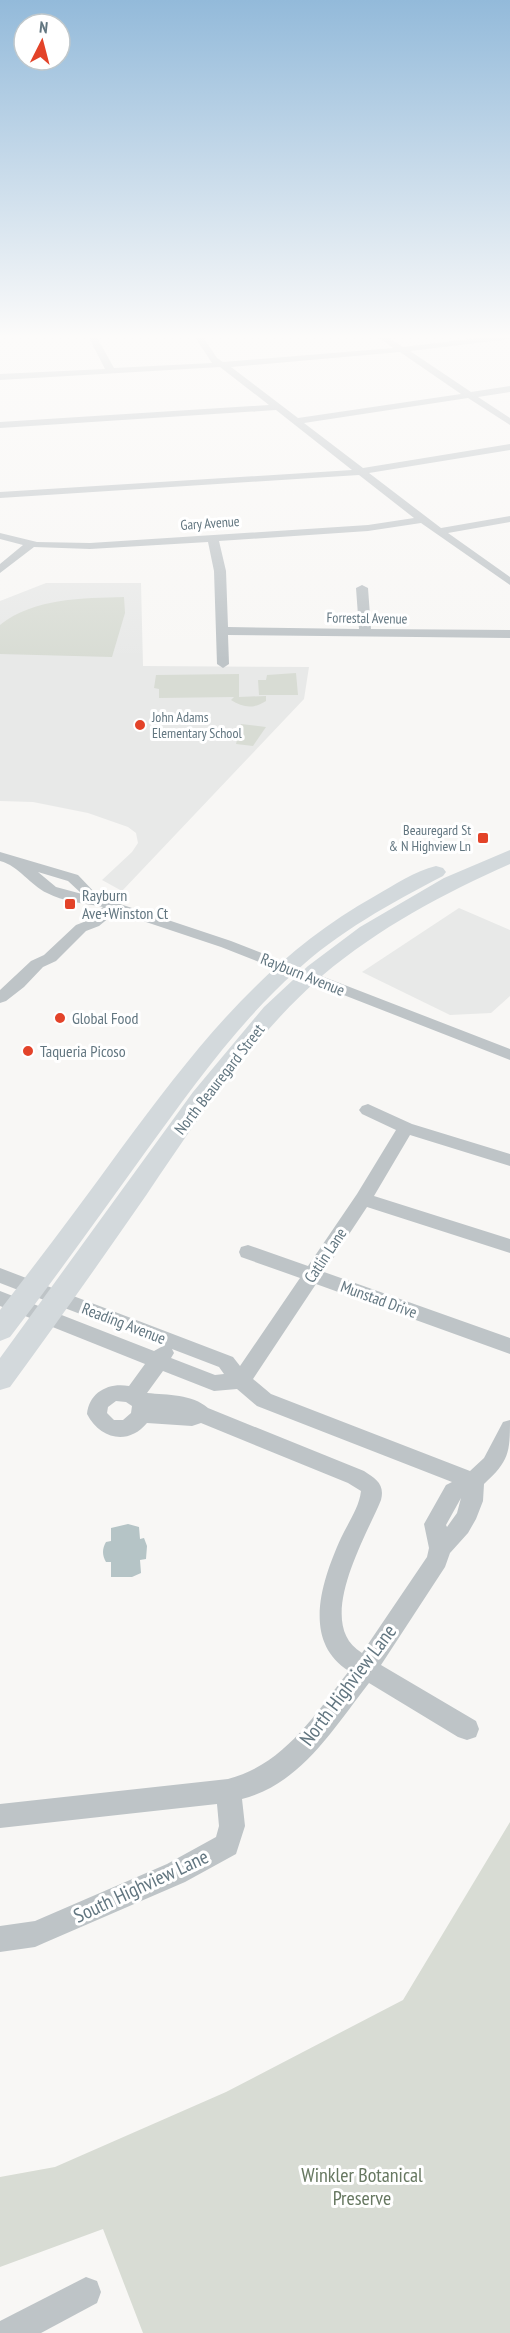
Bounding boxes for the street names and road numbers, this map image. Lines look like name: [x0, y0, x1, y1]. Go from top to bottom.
street label: Gary Avenue: [180, 512, 240, 534]
street label: Forrestal Avenue: [326, 608, 408, 628]
street label: Rayburn Avenue: [258, 948, 348, 1000]
street label: North Beauregard Street: [170, 1019, 269, 1138]
street label: Catlin Lane: [299, 1224, 351, 1286]
street label: Munstad Drive: [338, 1276, 420, 1322]
street label: Reading Avenue: [79, 1298, 169, 1348]
street label: North Highview Lane: [294, 1619, 402, 1751]
street label: South Highview Lane: [69, 1843, 213, 1929]

